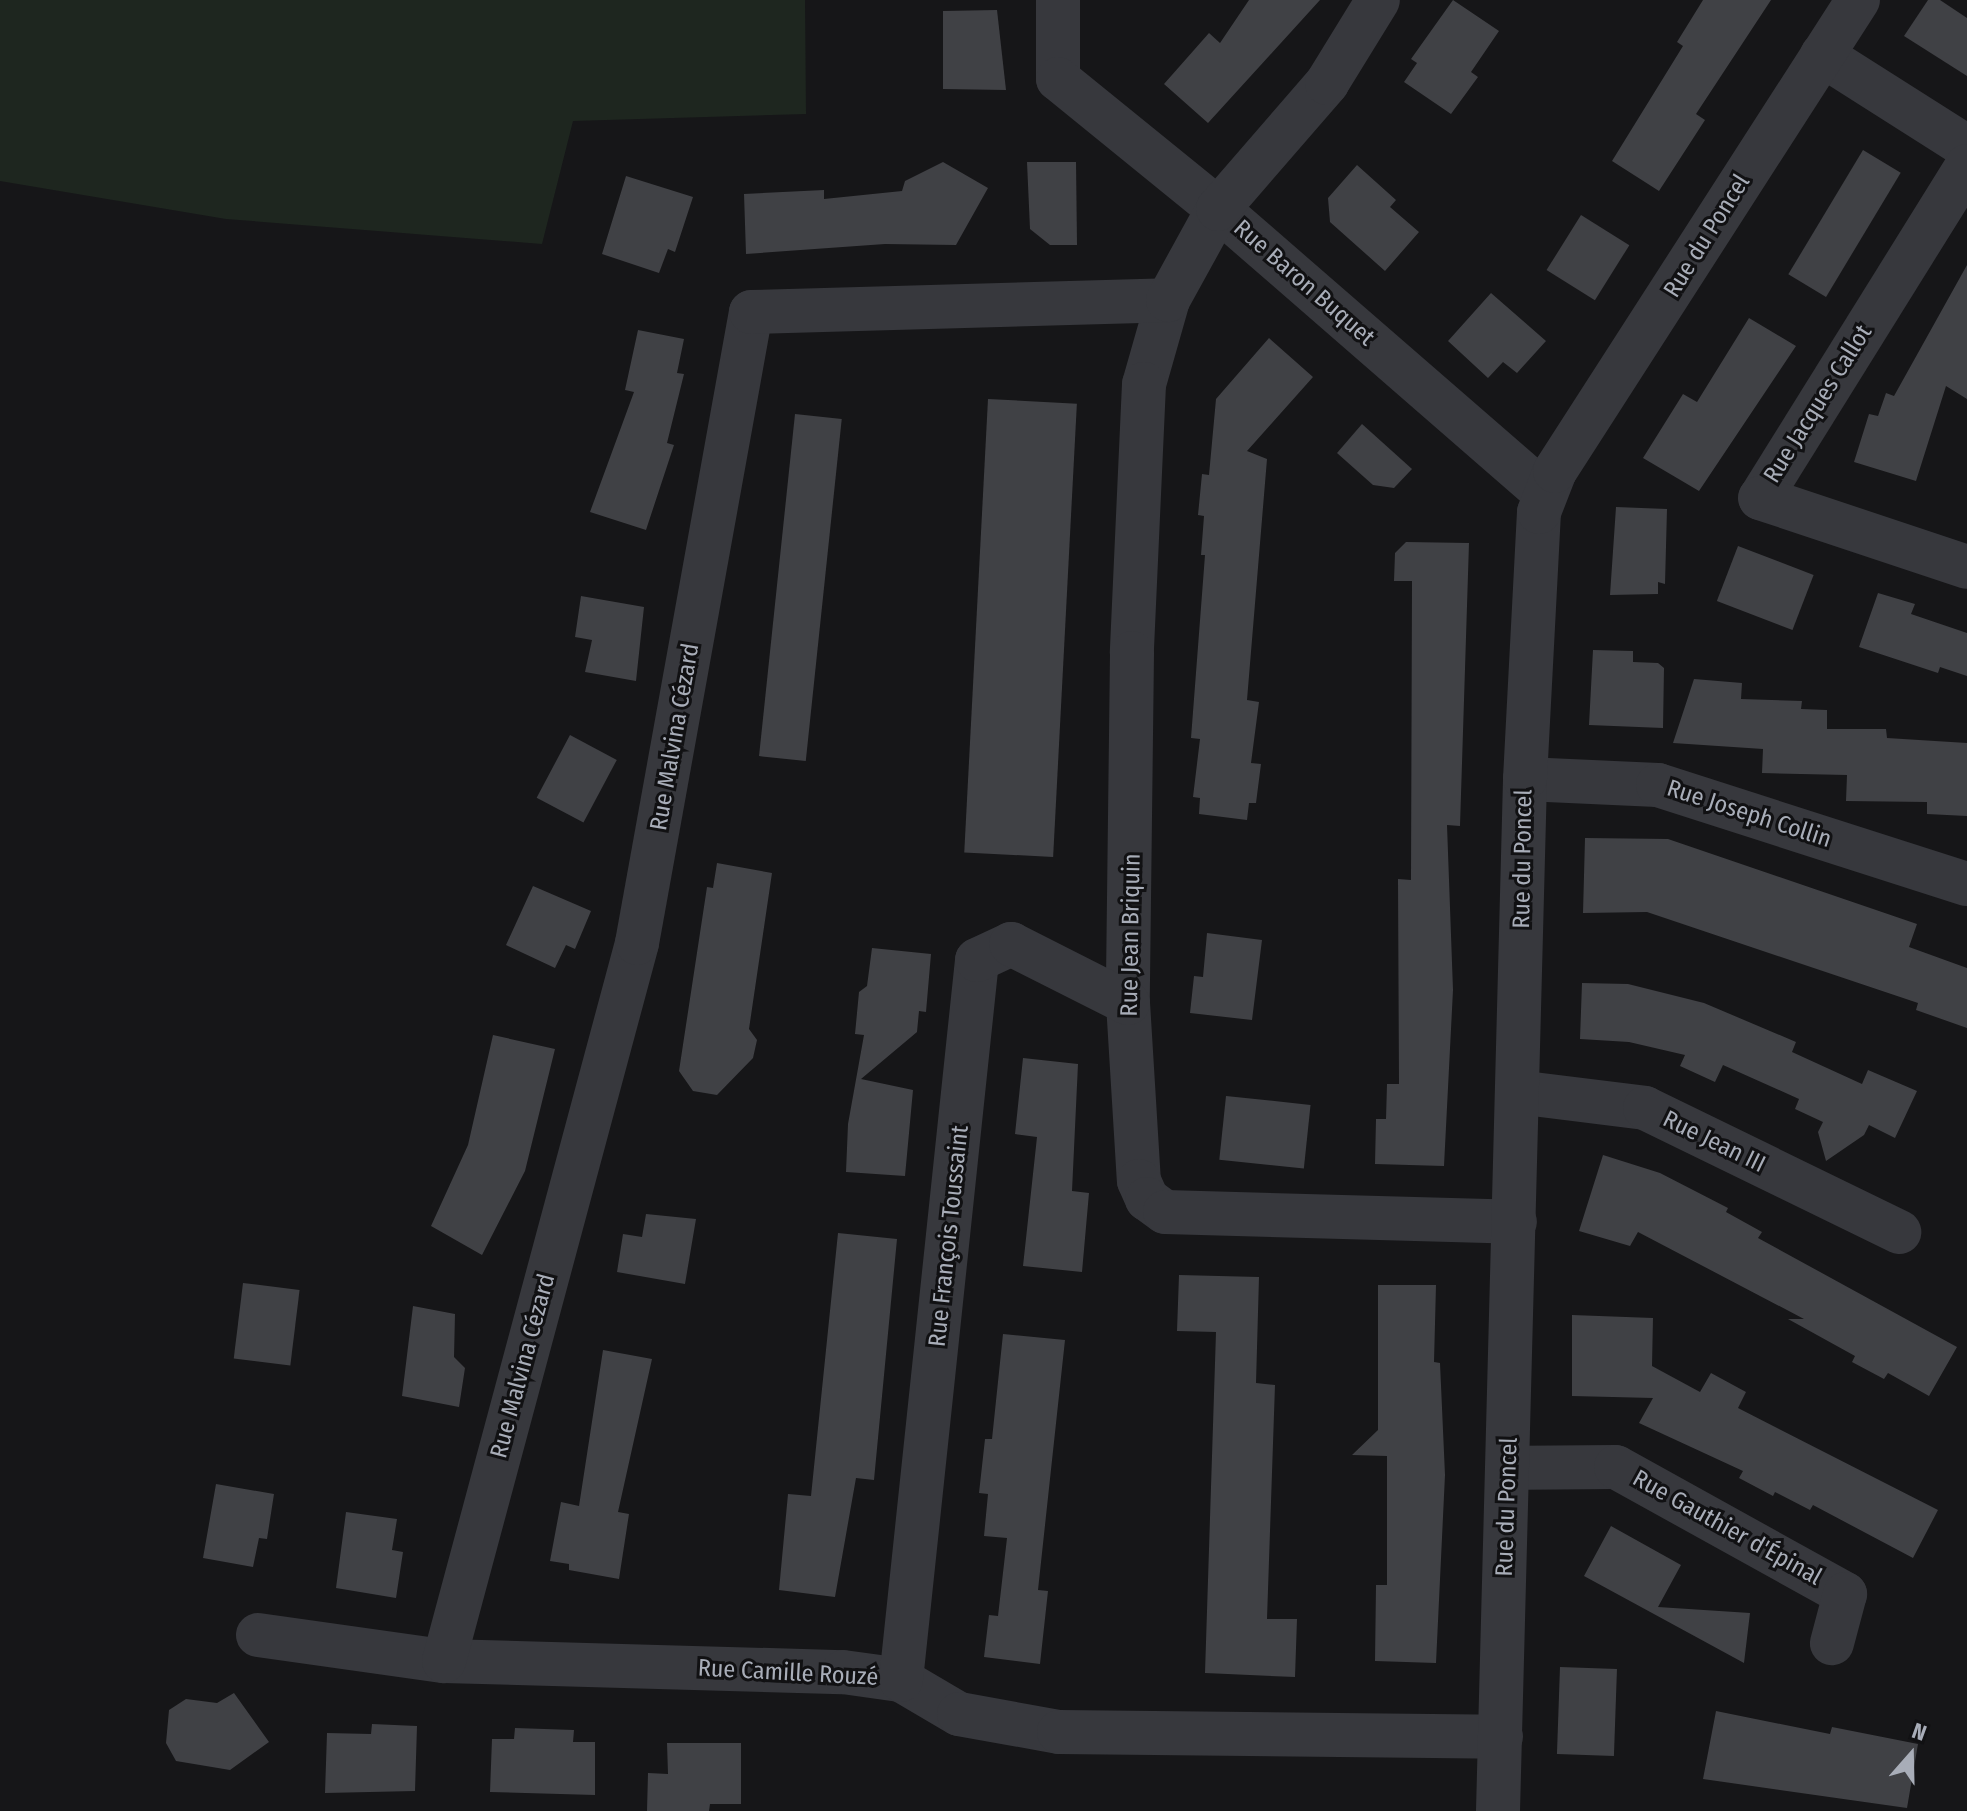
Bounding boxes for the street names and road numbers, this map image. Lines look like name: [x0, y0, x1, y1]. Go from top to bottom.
street label: Rue du Poncel: [1658, 169, 1756, 303]
street label: Rue Baron Buquet: [1228, 214, 1380, 352]
street label: Rue Jacques Callot: [1758, 320, 1878, 488]
street label: Rue Malvina Cézard: [644, 641, 706, 833]
street label: Rue Joseph Collin: [1663, 774, 1835, 854]
street label: Rue du Poncel: [1507, 789, 1539, 929]
street label: Rue Jean Briquin: [1115, 853, 1147, 1017]
street label: Rue Jean III: [1658, 1105, 1770, 1179]
street label: Rue François Toussaint: [923, 1124, 975, 1348]
street label: Rue Malvina Cézard: [485, 1271, 561, 1461]
street label: Rue du Poncel: [1490, 1437, 1524, 1577]
street label: Rue Gauthier d'Épinal: [1627, 1464, 1827, 1592]
street label: Rue Camille Rouzé: [697, 1654, 879, 1692]

